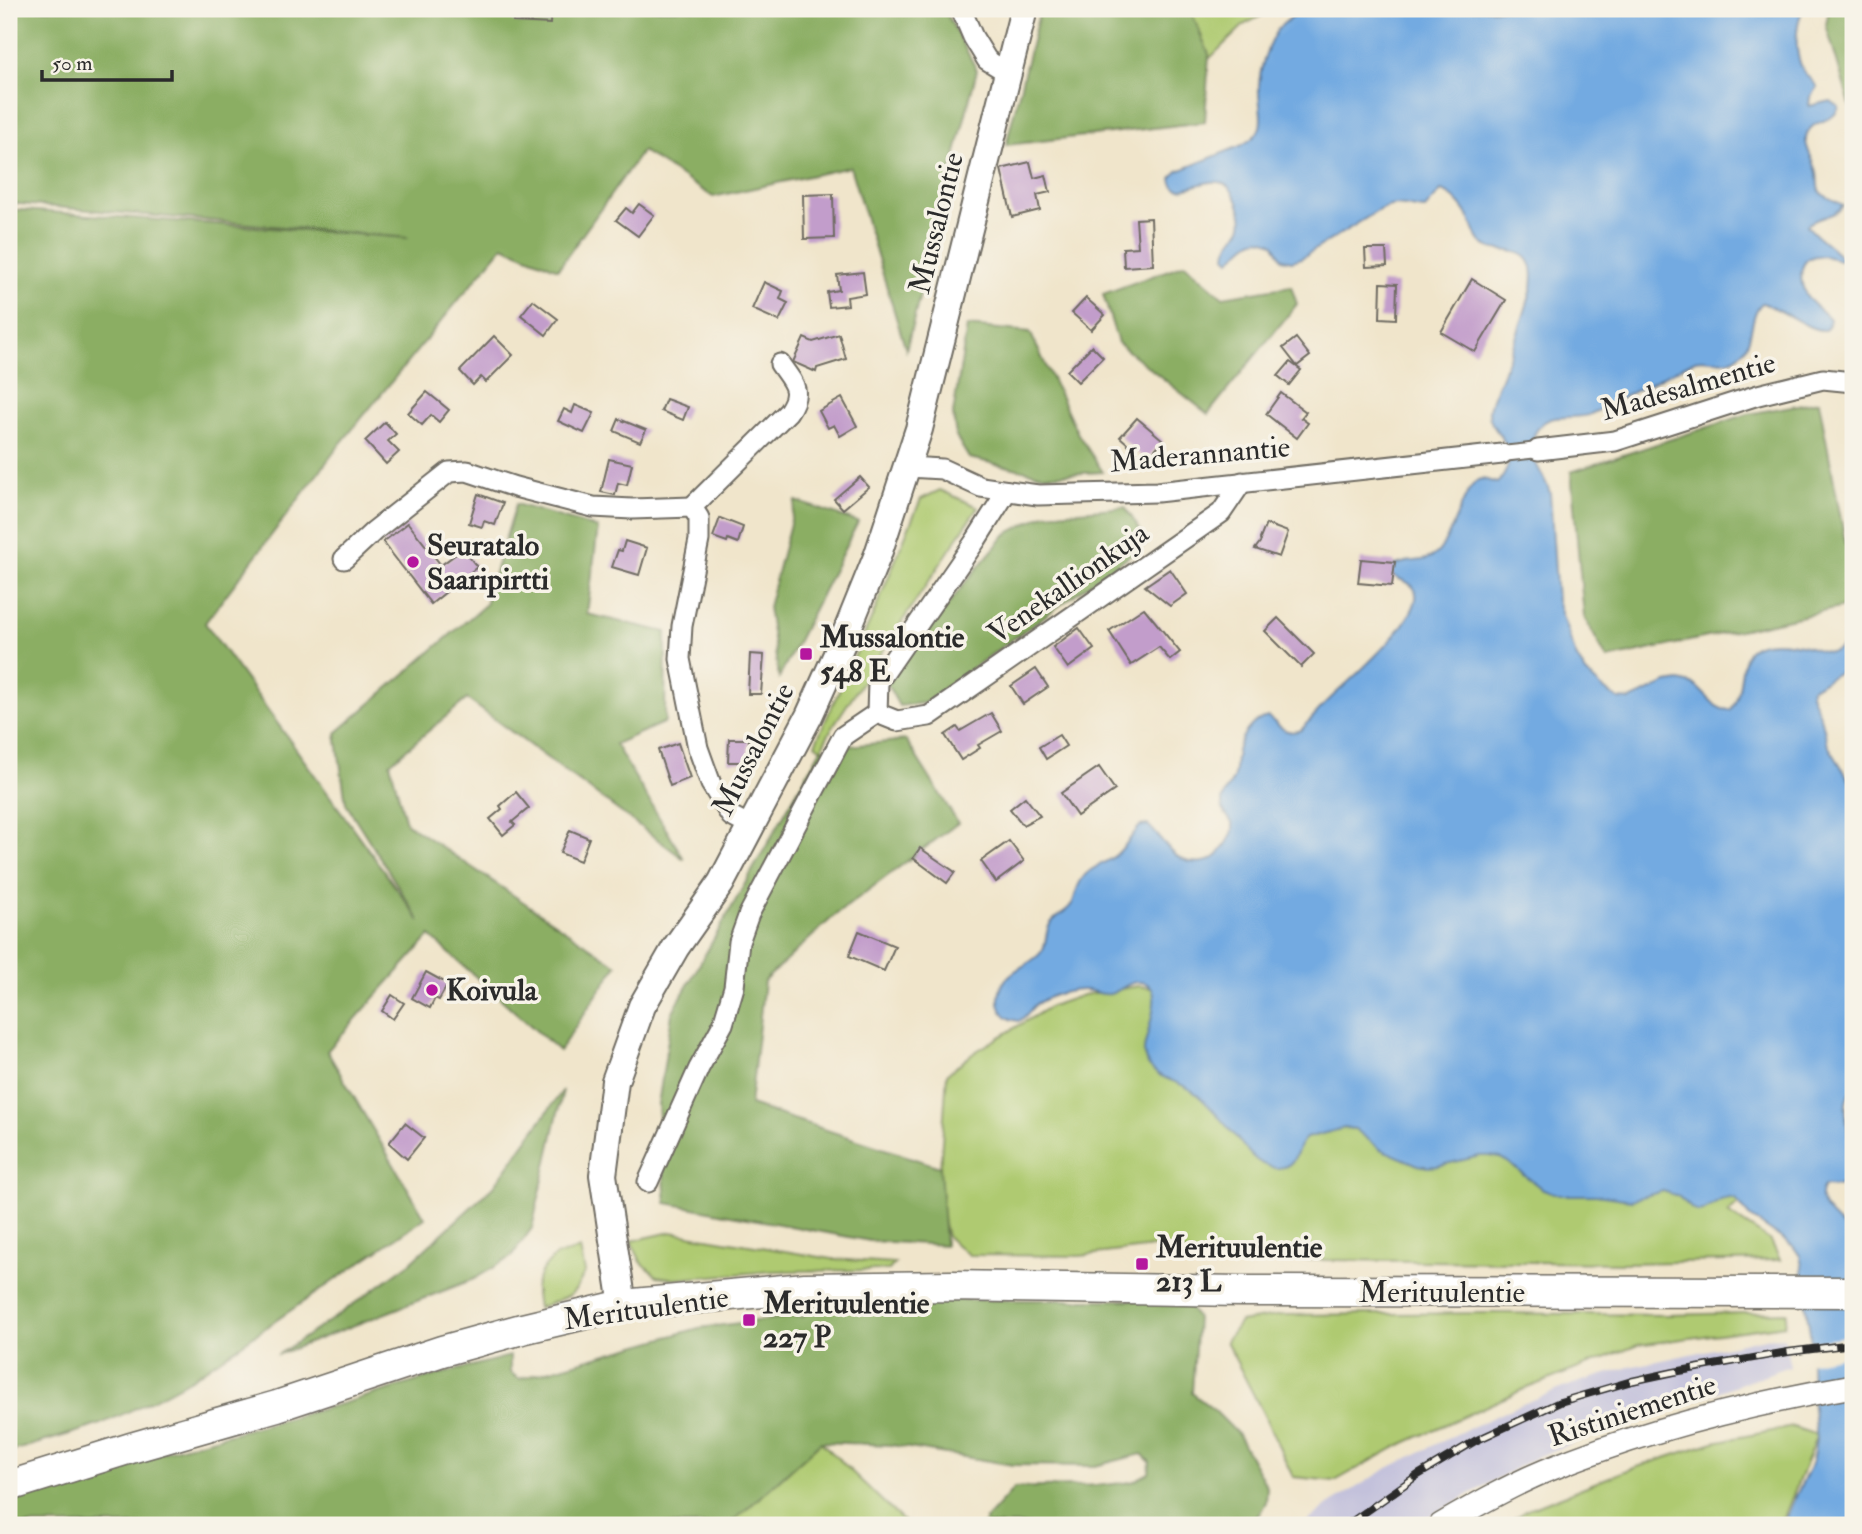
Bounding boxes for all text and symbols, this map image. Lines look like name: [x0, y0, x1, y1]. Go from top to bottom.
scale bar: [42, 38, 172, 82]
text: 50 m: [52, 50, 93, 77]
street label: Mussalontie: [901, 149, 972, 298]
street label: Madesalmentie: [1597, 344, 1780, 429]
street label: Maderannantie: [1108, 428, 1292, 481]
street label: Venekallionkuja: [981, 514, 1156, 652]
place label: Seuratalo Saaripirtti: [427, 527, 549, 598]
marker: Seuratalo Saaripirtti: [405, 554, 421, 570]
place label: Mussalontie 548 E: [819, 619, 965, 690]
marker: Mussalontie 548 E: [798, 646, 814, 662]
street label: Mussalontie: [704, 677, 803, 822]
place label: Koivula: [446, 972, 539, 1009]
marker: Koivula: [424, 982, 440, 998]
place label: Merituulentie 213 L: [1155, 1229, 1323, 1300]
marker: Merituulentie 213 L: [1134, 1256, 1150, 1272]
street label: Merituulentie: [1359, 1274, 1525, 1311]
street label: Merituulentie: [561, 1279, 731, 1338]
place label: Merituulentie 227 P: [762, 1285, 930, 1356]
marker: Merituulentie 227 P: [741, 1312, 757, 1328]
street label: Ristiniementie: [1543, 1366, 1721, 1455]

